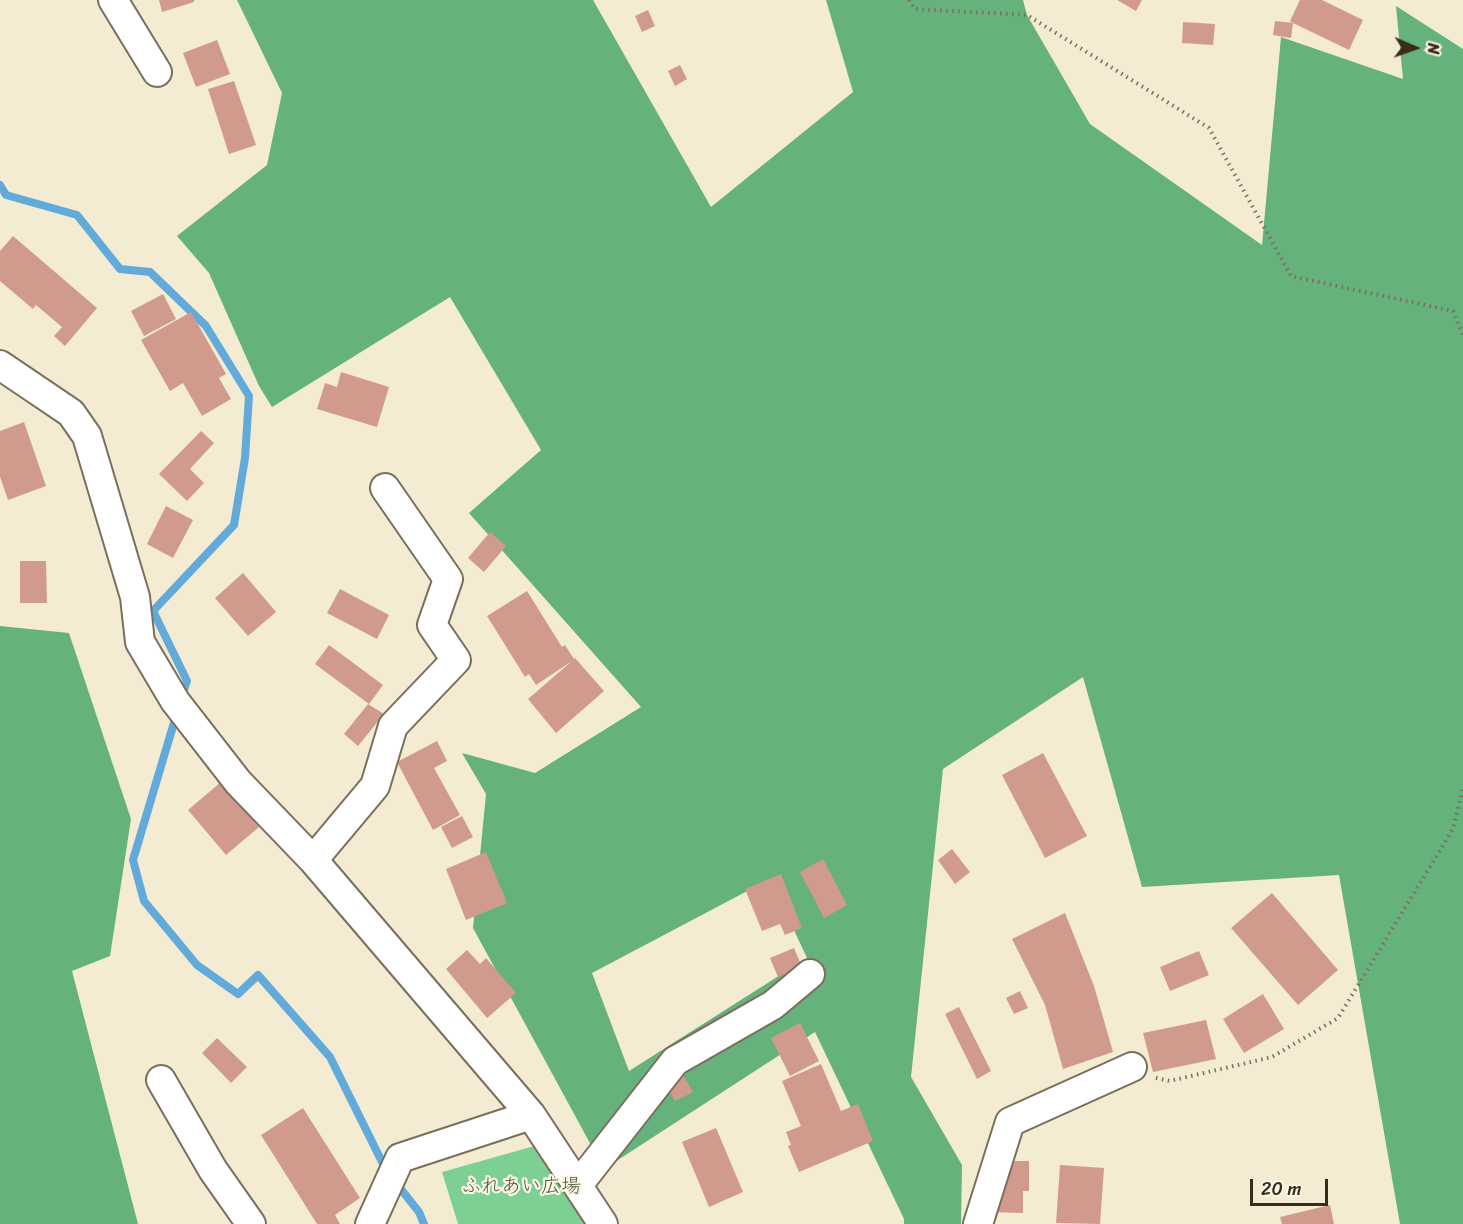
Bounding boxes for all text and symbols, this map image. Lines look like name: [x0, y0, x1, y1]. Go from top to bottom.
north arrow: [1385, 18, 1445, 78]
text: N: [1419, 43, 1448, 55]
scale bar: [1253, 1167, 1331, 1205]
text: 20 m: [1261, 1173, 1301, 1205]
park label: ふれあい広場: [461, 1175, 581, 1199]

